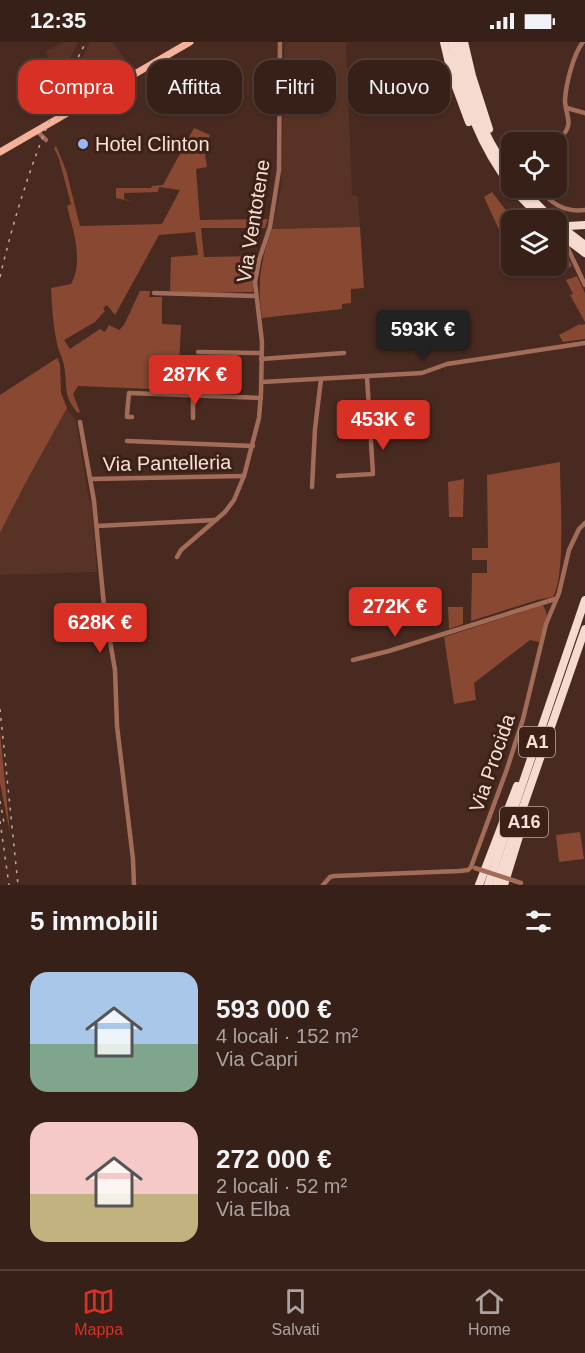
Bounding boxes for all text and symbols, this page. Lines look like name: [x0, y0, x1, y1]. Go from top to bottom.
text: 12:35: [30, 8, 86, 33]
chip: Compra: [18, 60, 135, 114]
chip: Affitta: [147, 60, 242, 114]
chip: Filtri: [254, 60, 336, 114]
chip: Nuovo: [348, 60, 450, 114]
map controls: [501, 132, 567, 276]
button: locate: [501, 132, 567, 198]
place label: Hotel Clinton: [95, 133, 210, 155]
marker: Hotel Clinton: [76, 137, 90, 151]
street label: Via Ventotene: [232, 158, 274, 284]
button: layers: [501, 210, 567, 276]
pin: 593K €: [374, 310, 472, 361]
text: 593K €: [391, 318, 455, 340]
pin: 287K €: [146, 355, 244, 406]
text: 287K €: [163, 363, 227, 385]
pin: 453K €: [334, 400, 432, 451]
text: 453K €: [351, 408, 415, 430]
street label: Via Pantelleria: [103, 451, 232, 475]
pin: 272K €: [346, 587, 444, 638]
text: 272K €: [363, 595, 427, 617]
pin: 628K €: [51, 603, 149, 654]
text: 628K €: [68, 611, 132, 633]
street label: Via Procida: [465, 710, 519, 815]
road number: A1: [519, 727, 555, 757]
road number: A16: [500, 807, 548, 837]
icon: filters: [522, 905, 555, 938]
text: 5 immobili: [30, 906, 159, 936]
text: 593 000 €: [216, 994, 332, 1024]
icon: home: [78, 996, 150, 1068]
text: 4 locali · 152 m²: [216, 1025, 358, 1047]
text: Via Capri: [216, 1048, 298, 1070]
text: 272 000 €: [216, 1144, 332, 1174]
icon: home: [78, 1146, 150, 1218]
text: 2 locali · 52 m²: [216, 1175, 347, 1197]
text: Via Elba: [216, 1198, 290, 1220]
tab: Mappa: [74, 1285, 123, 1339]
tab: Salvati: [272, 1285, 320, 1339]
tab: Home: [468, 1285, 511, 1339]

